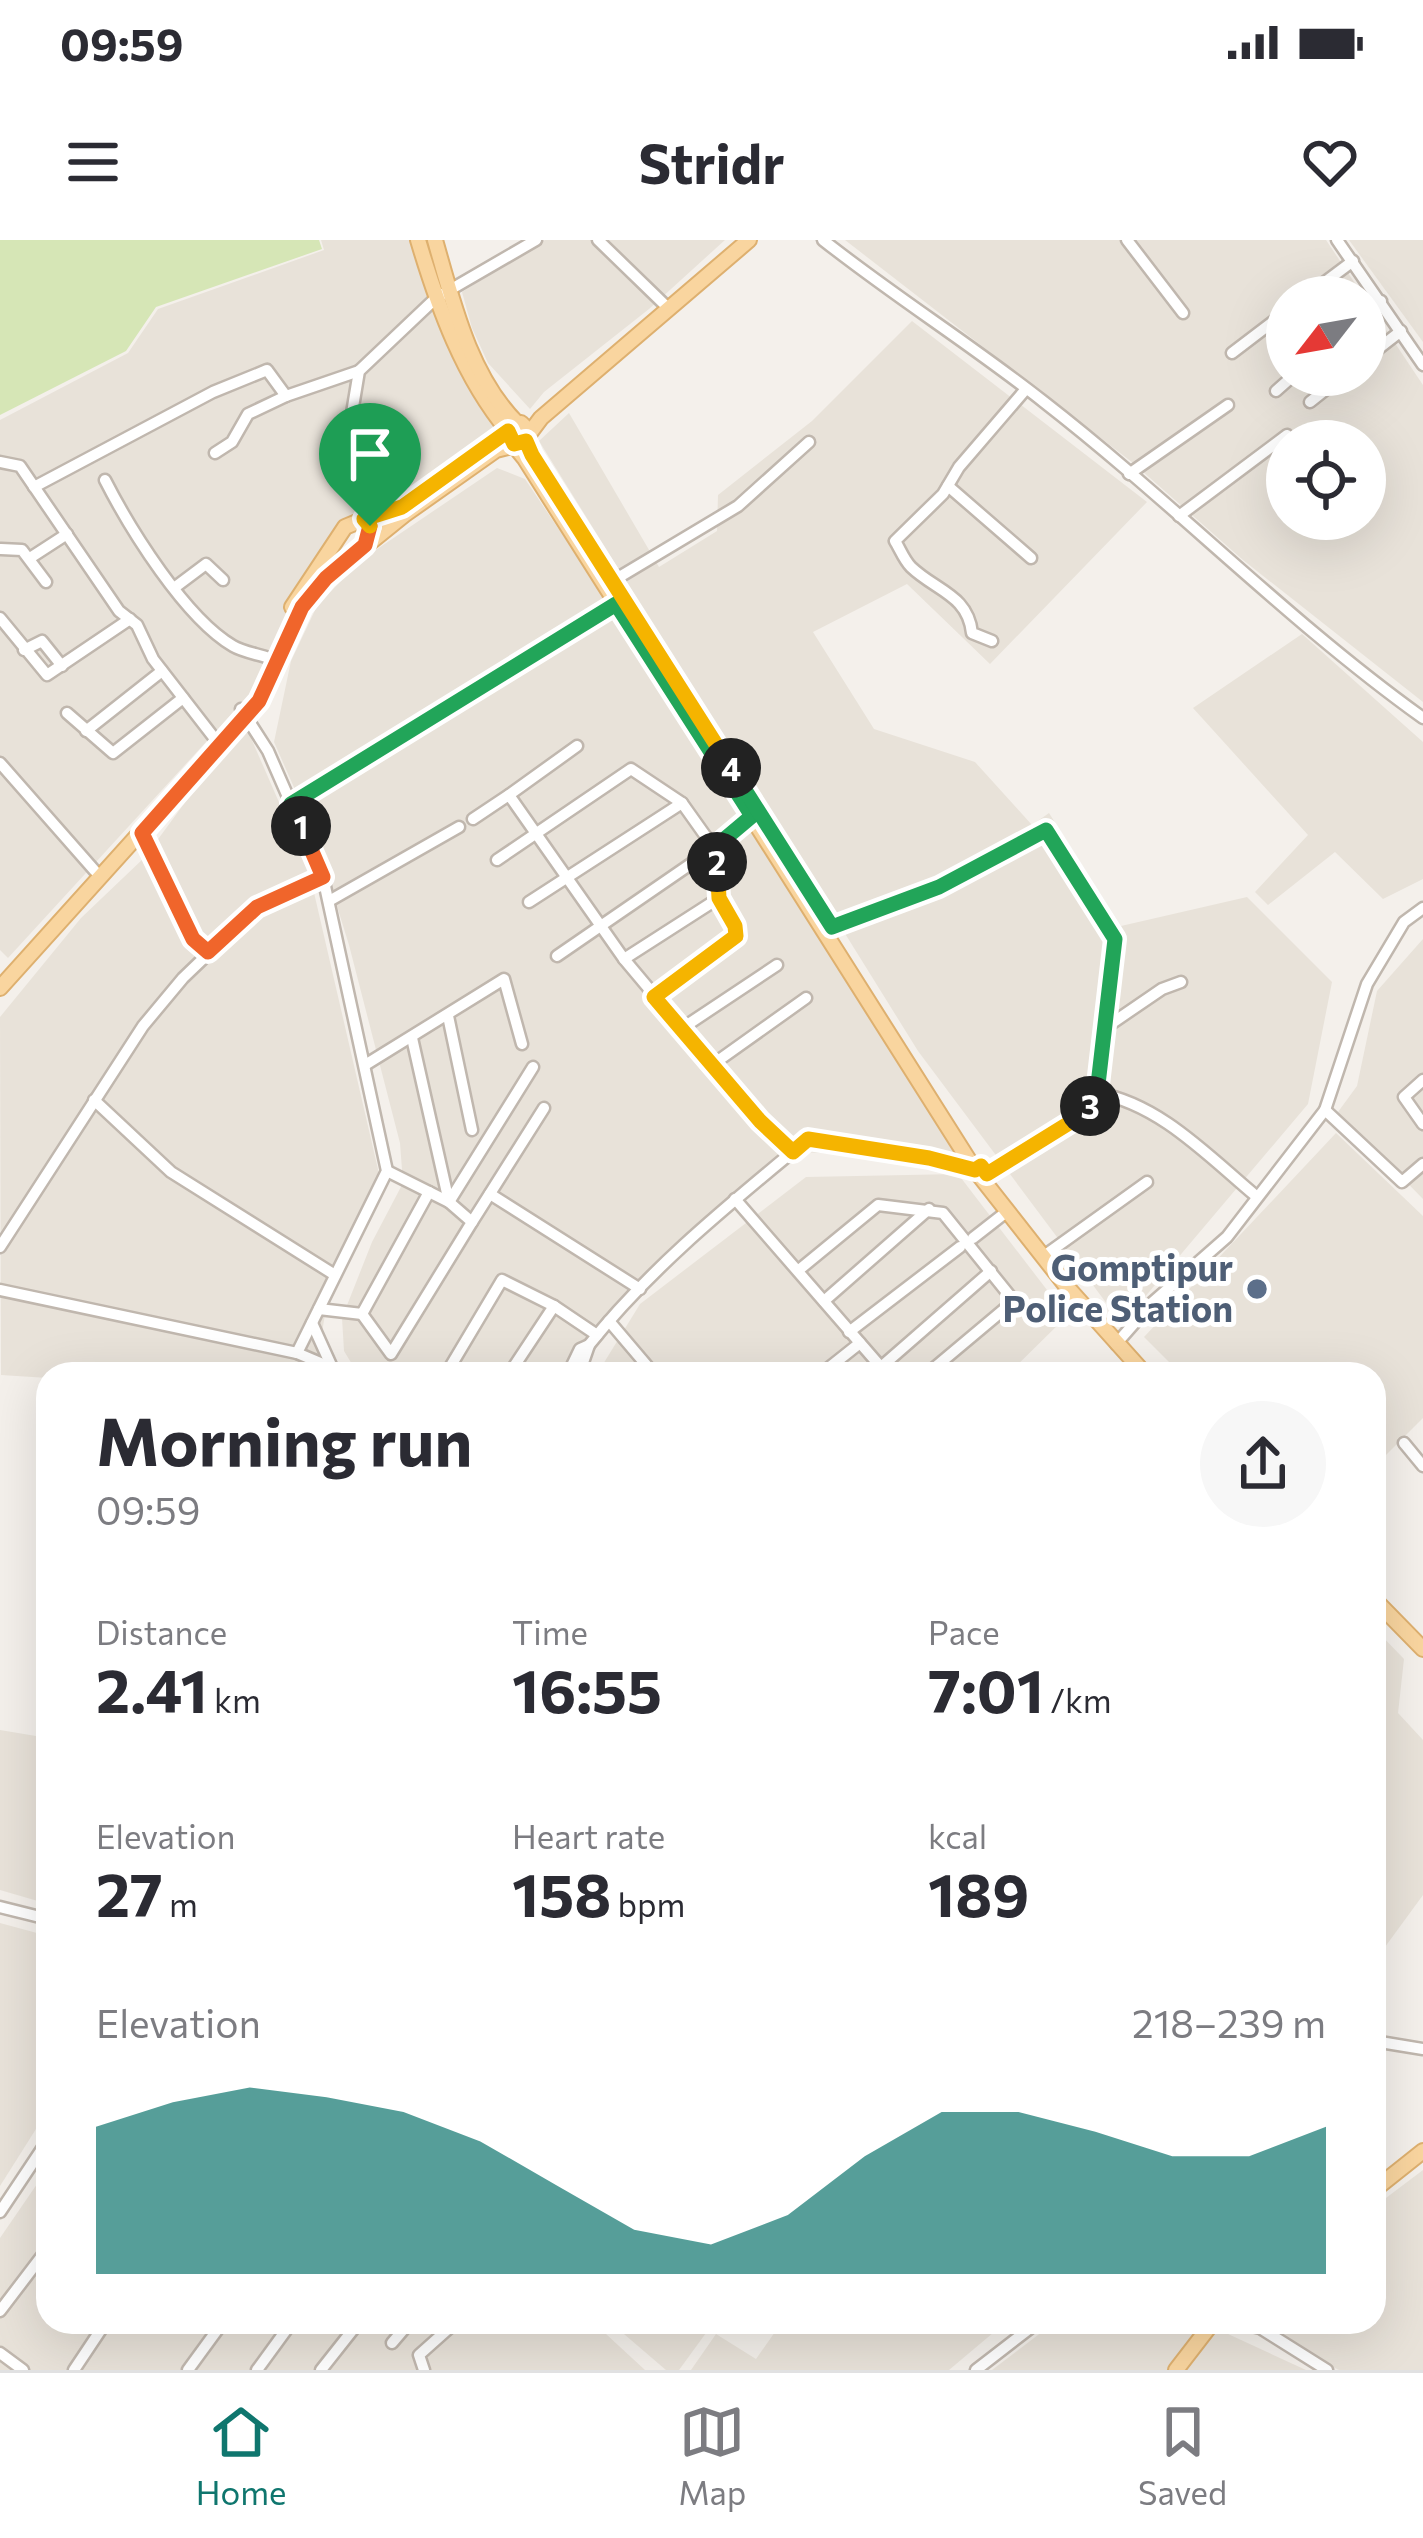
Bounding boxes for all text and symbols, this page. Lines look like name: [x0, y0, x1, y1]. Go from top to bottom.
text: 09:59: [60, 15, 184, 70]
icon: menu: [60, 129, 126, 195]
text: Stridr: [639, 129, 784, 195]
icon: heart: [1297, 129, 1363, 195]
north arrow: [1266, 276, 1386, 396]
map controls: [1266, 276, 1386, 540]
pin: [319, 403, 421, 526]
button: locate: [1266, 420, 1386, 540]
icon: arrive: [337, 421, 403, 487]
pin: 4: [701, 738, 761, 798]
text: 4: [721, 747, 741, 788]
pin: 1: [271, 796, 331, 856]
text: 1: [294, 805, 308, 846]
pin: 2: [687, 832, 747, 892]
text: 2: [708, 841, 726, 882]
pin: 3: [1060, 1076, 1120, 1136]
text: 3: [1080, 1085, 1100, 1126]
place label: Gomptipur Police Station: [1003, 1244, 1233, 1329]
marker: Gomptipur Police Station: [1244, 1276, 1270, 1302]
text: Morning run: [96, 1399, 473, 1480]
button: share: [1200, 1401, 1326, 1527]
text: 09:59: [96, 1485, 200, 1533]
text: Distance: [96, 1611, 227, 1652]
text: Time: [512, 1611, 588, 1652]
text: Pace: [928, 1611, 1000, 1652]
text: 2.41: [96, 1652, 208, 1725]
text: 16:55: [512, 1652, 662, 1725]
text: 7:01: [928, 1652, 1044, 1725]
text: km: [208, 1679, 261, 1720]
text: /km: [1044, 1679, 1112, 1720]
text: Elevation: [96, 1815, 235, 1856]
text: Heart rate: [512, 1815, 665, 1856]
text: kcal: [928, 1815, 987, 1856]
text: 27: [96, 1856, 163, 1929]
text: 158: [512, 1856, 611, 1929]
text: 189: [928, 1856, 1029, 1929]
text: m: [163, 1883, 198, 1924]
text: bpm: [611, 1883, 685, 1924]
text: Elevation: [96, 1998, 261, 2046]
text: 218–239 m: [1132, 1998, 1326, 2046]
tab: Home: [196, 2399, 287, 2512]
tab: Map: [678, 2399, 746, 2512]
tab: Saved: [1138, 2399, 1227, 2512]

